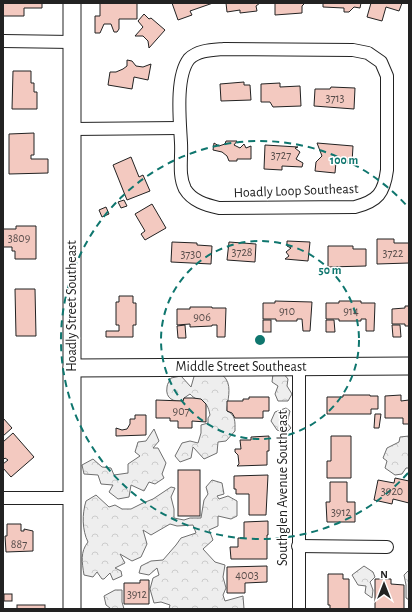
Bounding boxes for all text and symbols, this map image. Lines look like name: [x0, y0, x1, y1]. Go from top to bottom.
house number: 3713: [325, 92, 345, 104]
house number: 3727: [271, 149, 291, 161]
text: 100 m: [330, 154, 358, 166]
street label: Hoadly Loop Southeast: [233, 182, 359, 200]
house number: 3809: [8, 232, 31, 244]
street label: Hoadly Street Southeast: [65, 240, 79, 372]
house number: 3728: [231, 246, 253, 258]
house number: 3722: [383, 247, 404, 259]
house number: 3730: [180, 248, 202, 260]
text: 50 m: [319, 264, 342, 276]
house number: 910: [279, 305, 295, 317]
house number: 914: [343, 305, 359, 317]
house number: 906: [193, 311, 211, 323]
centre of rings: [253, 333, 267, 347]
street label: Middle Street Southeast: [175, 360, 307, 374]
house number: 907: [173, 405, 189, 417]
street label: Southglen Avenue Southeast: [276, 409, 290, 566]
house number: 3920: [381, 485, 403, 497]
house number: 3912: [331, 506, 352, 518]
house number: 887: [11, 538, 27, 550]
north arrow: [364, 564, 404, 604]
house number: 4003: [235, 569, 259, 581]
text: N: [380, 569, 388, 580]
house number: 3912: [127, 588, 148, 600]

